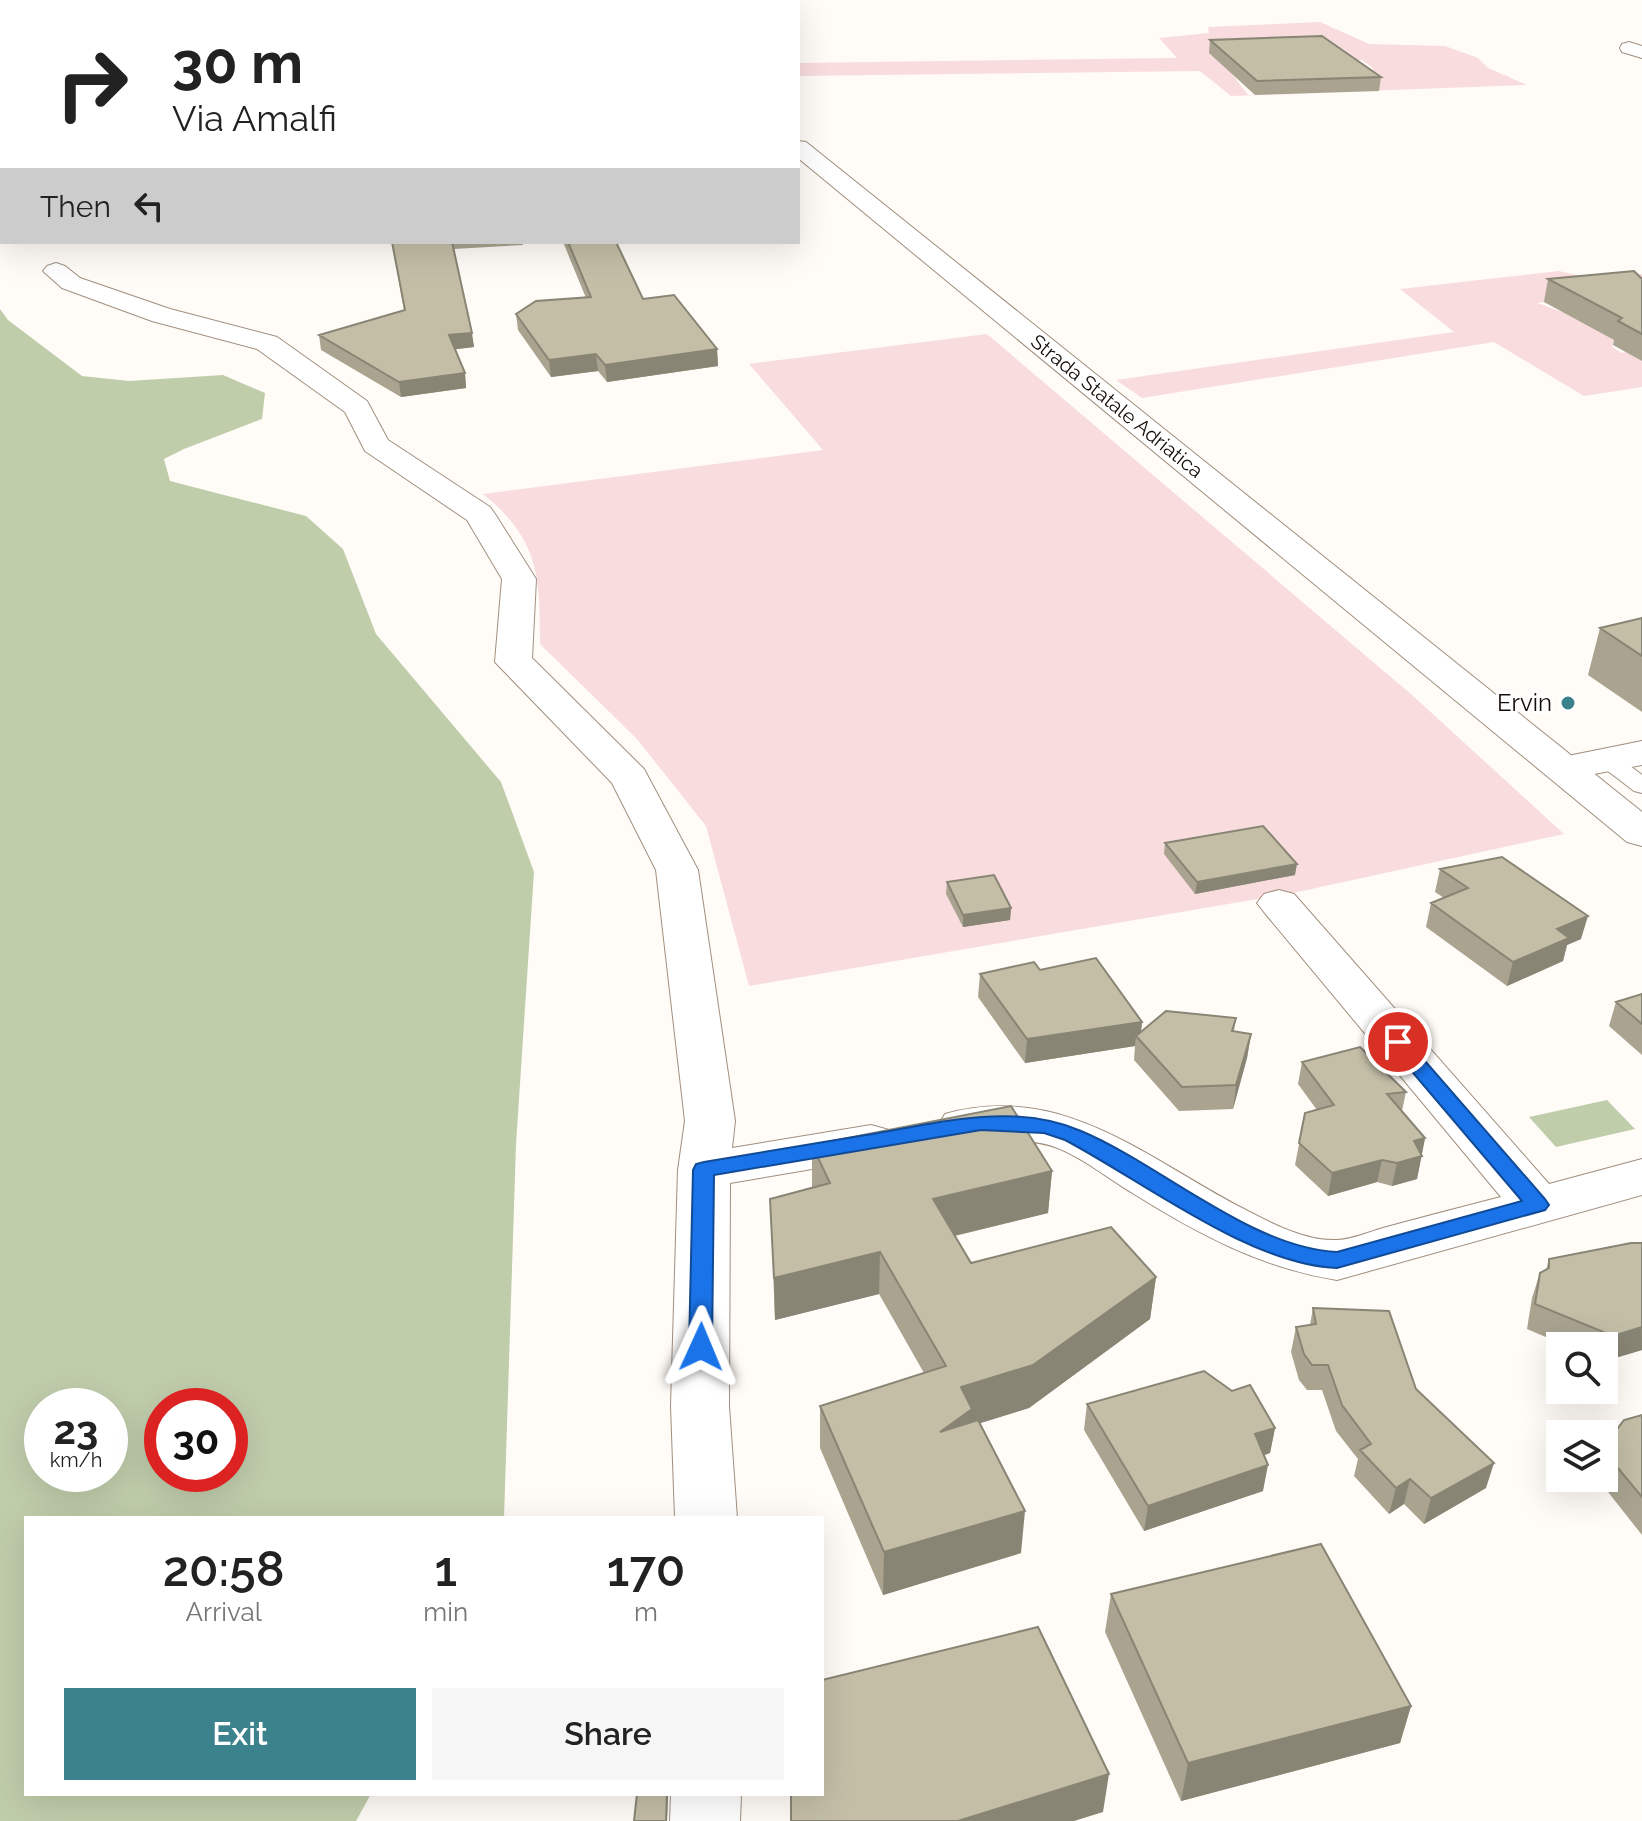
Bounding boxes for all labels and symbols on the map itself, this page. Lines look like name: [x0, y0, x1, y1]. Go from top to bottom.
street label: Strada Statale Adriatica: [1026, 329, 1208, 483]
place label: Ervin: [1497, 688, 1552, 717]
marker: Ervin: [1559, 694, 1577, 712]
pin: [1364, 1008, 1432, 1076]
position arrow: [659, 1305, 743, 1389]
speed limit sign: 30: [144, 1388, 248, 1492]

